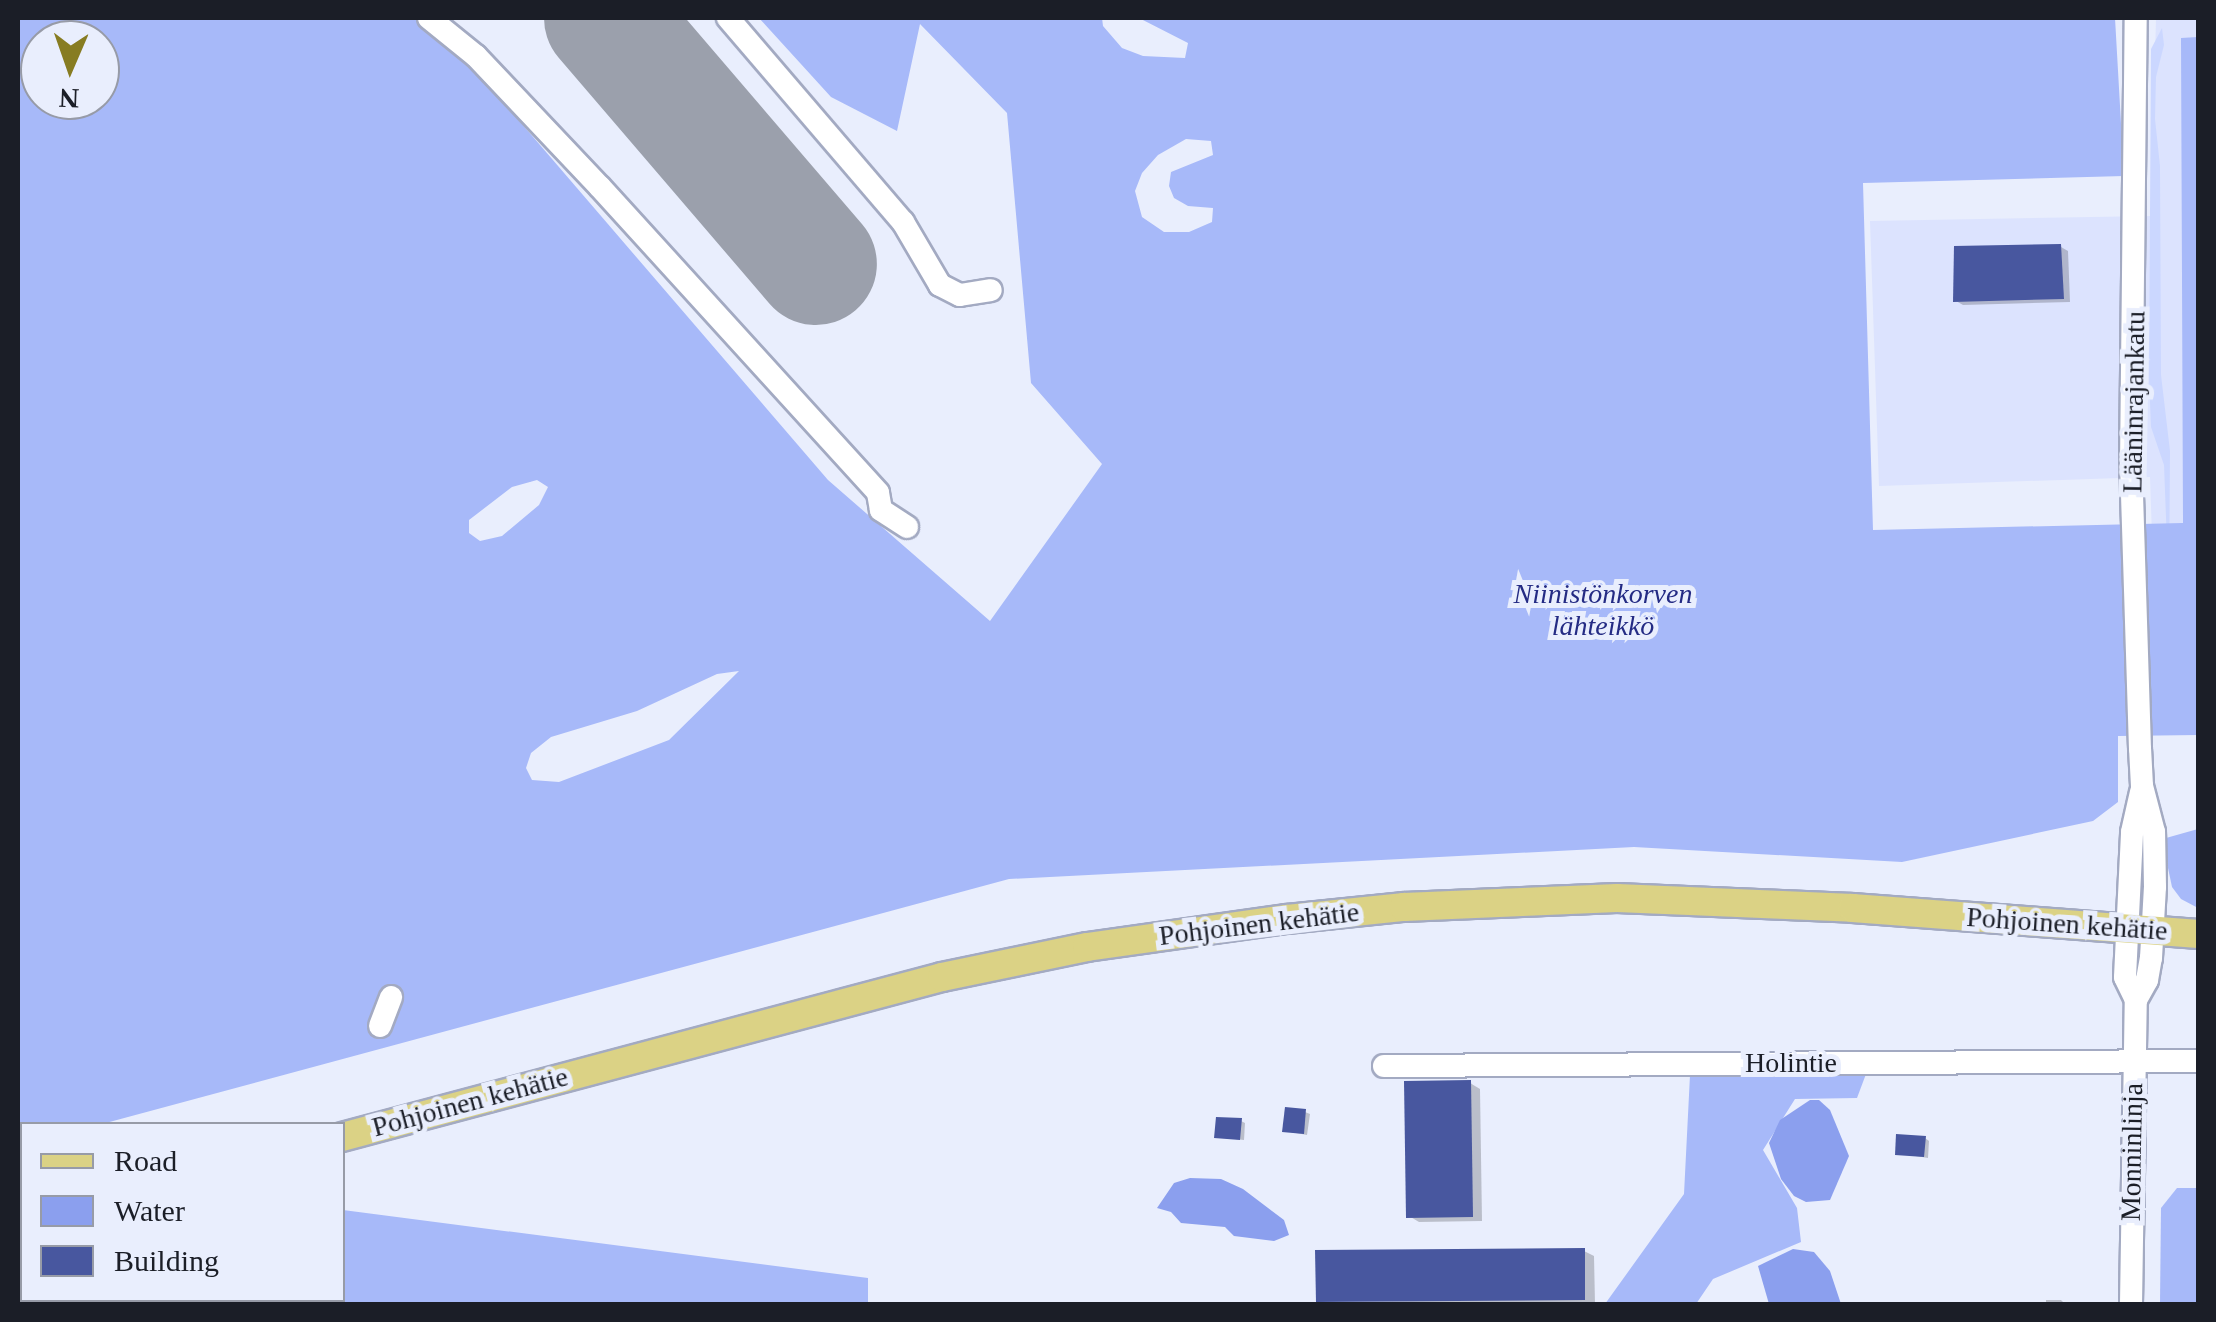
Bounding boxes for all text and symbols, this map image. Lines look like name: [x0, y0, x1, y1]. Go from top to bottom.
north arrow: [20, 20, 120, 120]
text: N: [58, 83, 80, 114]
street label: Lääninrajankatu: [2116, 311, 2152, 493]
park label: Niinistönkorven lähteikkö: [1514, 577, 1692, 643]
street label: Pohjoinen kehätie: [1157, 895, 1361, 953]
street label: Pohjoinen kehätie: [1965, 900, 2169, 948]
street label: Holintie: [1745, 1046, 1837, 1080]
street label: Pohjoinen kehätie: [368, 1060, 572, 1144]
street label: Monninlinja: [2114, 1082, 2150, 1222]
legend: [20, 1122, 345, 1302]
text: Road: [114, 1144, 177, 1177]
text: Water: [114, 1194, 185, 1227]
text: Building: [114, 1244, 219, 1277]

